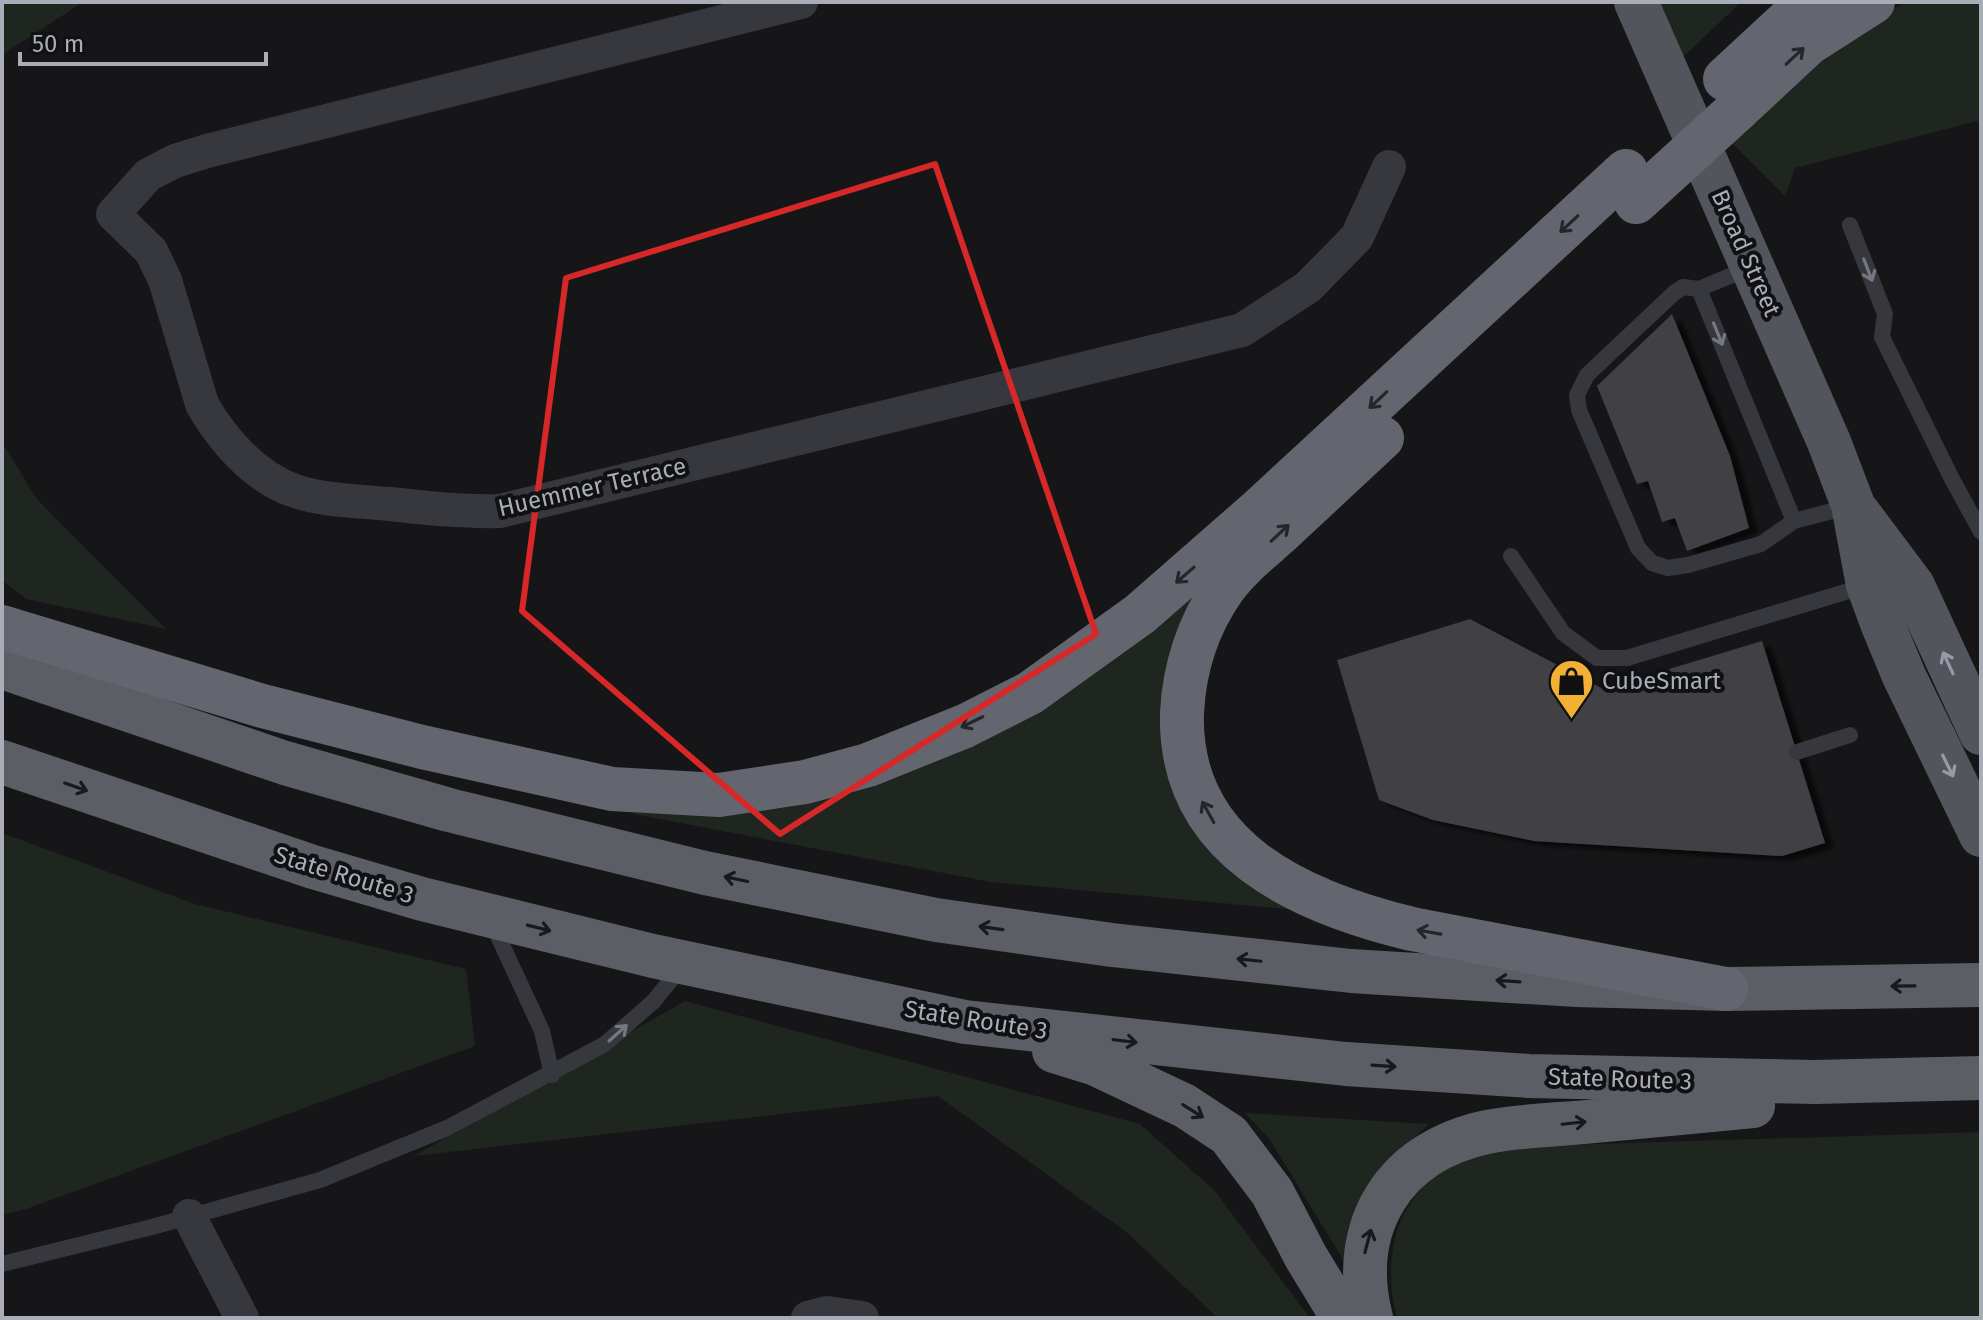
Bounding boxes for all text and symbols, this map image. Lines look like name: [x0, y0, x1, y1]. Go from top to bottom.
scale bar: [20, 16, 266, 66]
text: 50 m: [32, 30, 84, 58]
one-way arrow: [1785, 46, 1805, 65]
street label: Broad Street: [1706, 185, 1787, 321]
one-way arrow: [1559, 214, 1579, 233]
one-way arrow: [1862, 257, 1876, 282]
one-way arrow: [1711, 321, 1726, 346]
one-way arrow: [1368, 391, 1388, 410]
street label: Huemmer Terrace: [495, 452, 689, 522]
one-way arrow: [1270, 523, 1290, 542]
one-way arrow: [1176, 566, 1196, 584]
one-way arrow: [1940, 651, 1955, 675]
shop icon: CubeSmart: [1547, 657, 1595, 720]
place label: CubeSmart: [1602, 667, 1721, 695]
one-way arrow: [961, 715, 985, 730]
one-way arrow: [1941, 753, 1956, 777]
one-way arrow: [63, 781, 88, 796]
one-way arrow: [1200, 801, 1216, 824]
street label: State Route 3: [271, 841, 417, 909]
one-way arrow: [723, 871, 749, 886]
one-way arrow: [979, 920, 1004, 935]
one-way arrow: [525, 921, 551, 936]
one-way arrow: [1417, 924, 1442, 939]
one-way arrow: [1236, 952, 1263, 967]
one-way arrow: [1495, 973, 1522, 988]
one-way arrow: [1890, 979, 1917, 994]
street label: State Route 3: [903, 995, 1049, 1045]
one-way arrow: [607, 1025, 627, 1043]
one-way arrow: [1112, 1034, 1137, 1049]
one-way arrow: [1370, 1059, 1397, 1074]
street label: State Route 3: [1547, 1062, 1693, 1096]
one-way arrow: [1181, 1104, 1204, 1120]
one-way arrow: [1561, 1116, 1587, 1131]
one-way arrow: [1361, 1229, 1376, 1255]

